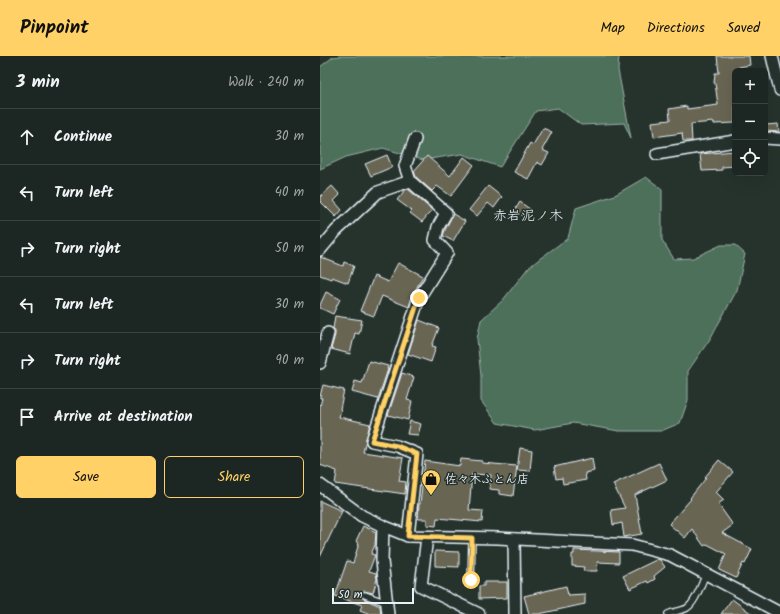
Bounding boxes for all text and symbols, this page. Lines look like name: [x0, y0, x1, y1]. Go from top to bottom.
text: Pinpoint: [20, 13, 89, 43]
text: Map: [600, 17, 625, 39]
text: Directions: [647, 17, 705, 39]
text: Saved: [727, 17, 760, 39]
map controls: [732, 68, 768, 176]
button: +: [732, 68, 768, 104]
text: 3 min: [16, 69, 60, 96]
text: Walk · 240 m: [228, 72, 304, 93]
button: −: [732, 104, 768, 140]
text: Continue: [54, 125, 112, 149]
icon: ahead: [16, 126, 38, 148]
text: 30 m: [275, 126, 304, 147]
button: locate: [732, 140, 768, 176]
text: Turn left: [54, 181, 114, 205]
icon: left: [16, 182, 38, 204]
text: 40 m: [275, 182, 304, 203]
district label: 赤岩泥ノ木: [493, 205, 563, 227]
text: Turn right: [54, 237, 121, 261]
icon: right: [16, 238, 38, 260]
text: 50 m: [275, 238, 304, 259]
route end: [410, 289, 428, 307]
text: Turn left: [54, 293, 114, 317]
icon: left: [16, 294, 38, 316]
text: 30 m: [275, 294, 304, 315]
text: Turn right: [54, 349, 121, 373]
icon: right: [16, 350, 38, 372]
text: 90 m: [276, 350, 304, 371]
text: Arrive at destination: [54, 405, 193, 429]
icon: arrive: [16, 406, 38, 428]
button: Save: [16, 456, 156, 498]
button: Share: [164, 456, 304, 498]
shop icon: 佐々木ふとん店: [420, 468, 442, 496]
place label: 佐々木ふとん店: [445, 470, 529, 489]
route start: [462, 571, 480, 589]
scale bar: [332, 586, 414, 605]
text: 50 m: [338, 586, 363, 604]

